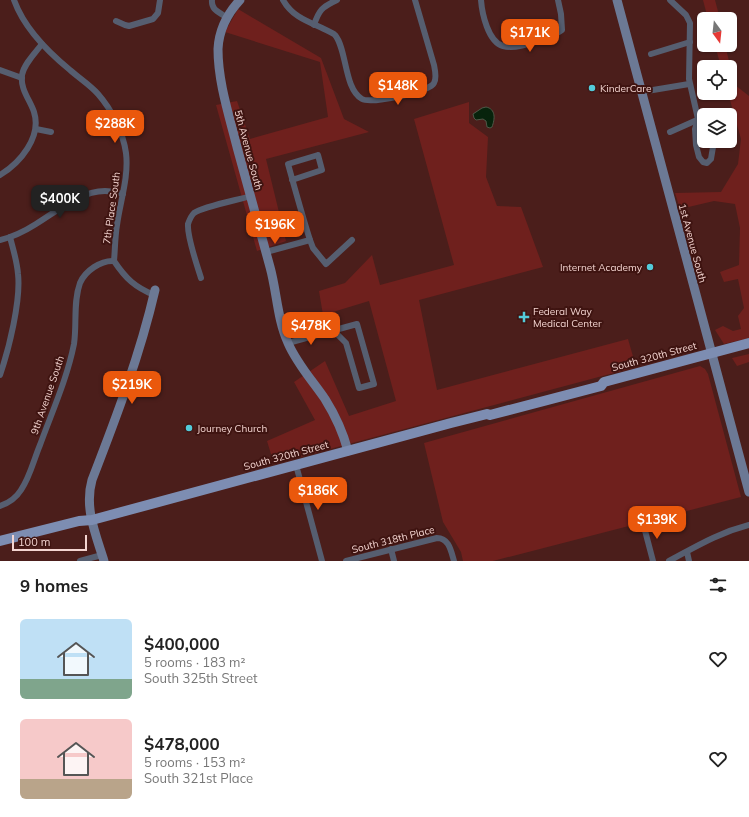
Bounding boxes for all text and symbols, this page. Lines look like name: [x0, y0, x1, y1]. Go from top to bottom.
north arrow: [697, 12, 737, 52]
map controls: [697, 12, 737, 148]
pin: $171K: [502, 19, 558, 53]
text: $171K: [510, 24, 550, 40]
button: locate: [697, 60, 737, 100]
pin: $148K: [370, 72, 426, 106]
text: $148K: [378, 77, 418, 93]
place label: KinderCare: [600, 82, 651, 95]
marker: KinderCare: [587, 83, 597, 93]
button: layers: [697, 108, 737, 148]
street label: 5th Avenue South: [232, 109, 266, 192]
pin: $288K: [87, 110, 143, 144]
text: $288K: [95, 115, 135, 131]
street label: 7th Place South: [100, 171, 123, 245]
pin: $400K: [32, 185, 88, 219]
text: $400K: [40, 190, 80, 206]
street label: 1st Avenue South: [676, 202, 709, 284]
pin: $196K: [247, 211, 303, 245]
text: $196K: [255, 216, 295, 232]
place label: Internet Academy: [560, 261, 643, 274]
marker: Internet Academy: [645, 262, 655, 272]
place label: Federal Way Medical Center: [533, 305, 602, 330]
marker: Federal Way Medical Center: [518, 311, 530, 323]
pin: $478K: [283, 312, 339, 346]
text: $478K: [291, 317, 331, 333]
street label: South 320th Street: [610, 339, 698, 374]
street label: 9th Avenue South: [28, 354, 67, 436]
pin: $219K: [104, 371, 160, 405]
text: $219K: [112, 376, 152, 392]
place label: Journey Church: [197, 422, 268, 435]
marker: Journey Church: [184, 423, 194, 433]
street label: South 320th Street: [242, 438, 330, 473]
pin: $186K: [290, 477, 346, 511]
text: $186K: [298, 482, 338, 498]
pin: $139K: [629, 506, 685, 540]
text: $139K: [637, 511, 677, 527]
street label: South 318th Place: [350, 523, 436, 556]
scale bar: [12, 533, 87, 552]
text: 100 m: [18, 535, 50, 549]
icon: filters: [707, 574, 729, 596]
text: 9 homes: [20, 575, 88, 596]
text: $400,000: [144, 633, 220, 654]
icon: home: [52, 635, 100, 683]
icon: heart: [707, 648, 729, 670]
text: 5 rooms · 183 m²: [144, 654, 245, 670]
text: South 325th Street: [144, 670, 258, 686]
text: $478,000: [144, 733, 220, 754]
icon: home: [52, 735, 100, 783]
icon: heart: [707, 748, 729, 770]
text: 5 rooms · 153 m²: [144, 754, 245, 770]
text: South 321st Place: [144, 770, 253, 786]

